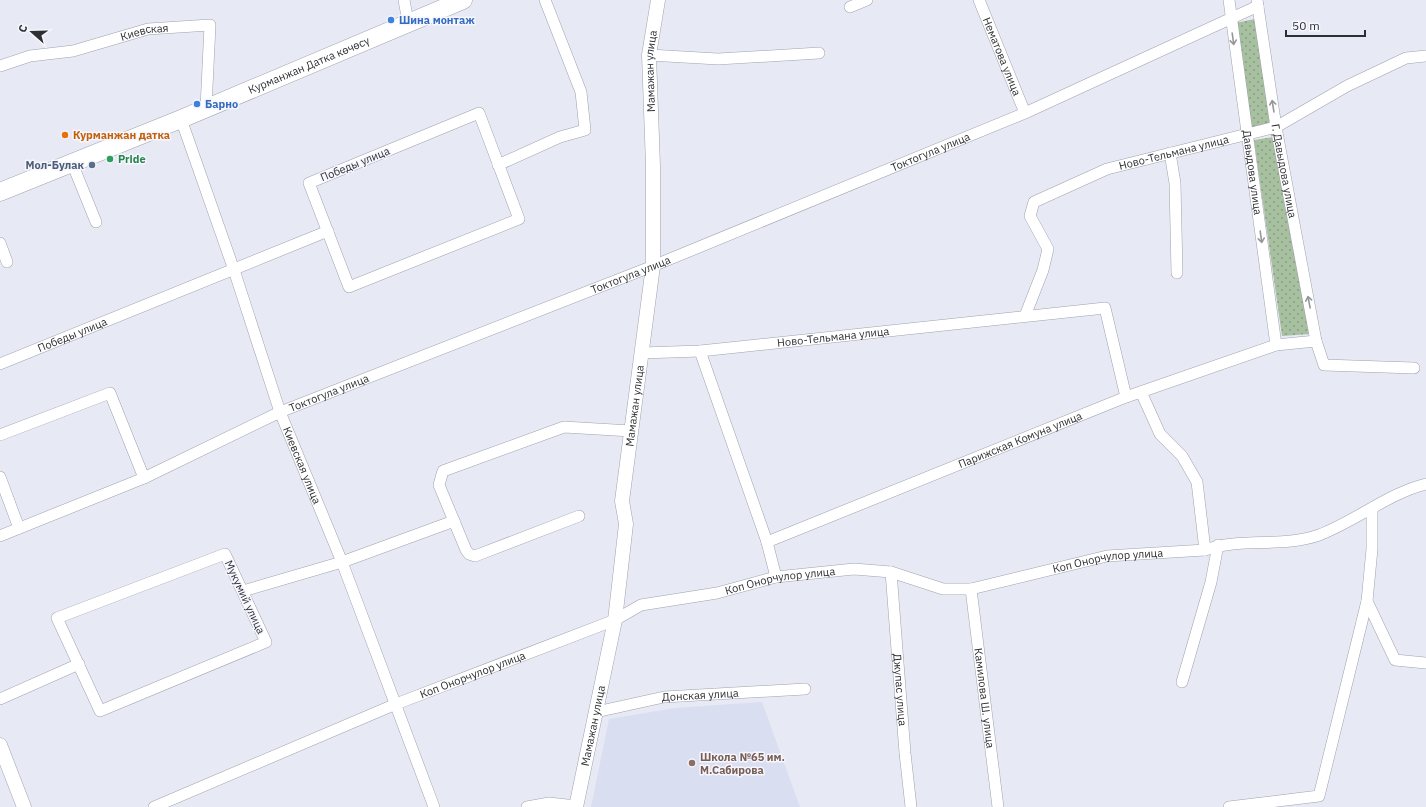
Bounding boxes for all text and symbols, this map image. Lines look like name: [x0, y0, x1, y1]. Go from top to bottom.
north arrow: [12, 12, 52, 52]
scale bar: [1286, 12, 1365, 38]
place label: Шина монтаж: [399, 13, 475, 27]
marker: Шина монтаж: [386, 15, 396, 25]
street label: Нематова улица: [980, 15, 1024, 98]
text: 50 m: [1292, 18, 1320, 33]
street label: Киевская: [119, 21, 169, 44]
text: С: [15, 23, 30, 34]
street label: Мамажан улица: [642, 29, 660, 112]
one-way arrow: [1229, 32, 1237, 45]
street label: Курманжан Датка көчөсү: [246, 33, 372, 97]
place label: Барно: [205, 97, 238, 111]
marker: Барно: [192, 99, 202, 109]
one-way arrow: [1269, 100, 1277, 113]
street label: Г. Давыдова улица: [1269, 123, 1300, 219]
place label: Курманжан датка: [73, 128, 170, 142]
street label: Токтогула улица: [889, 129, 972, 174]
street label: Давыдова улица: [1240, 129, 1265, 216]
marker: Курманжан датка: [60, 130, 70, 140]
street label: Ново-Тельмана улица: [1117, 132, 1230, 173]
street label: Победы улица: [318, 144, 392, 184]
place label: Pride: [118, 152, 146, 166]
marker: Pride: [105, 154, 115, 164]
place label: Мол-Булак: [25, 158, 84, 172]
marker: Мол-Булак: [87, 160, 97, 170]
one-way arrow: [1257, 230, 1265, 243]
street label: Токтогула улица: [589, 253, 673, 297]
one-way arrow: [1305, 296, 1313, 309]
street label: Победы улица: [35, 314, 109, 355]
street label: Ново-Тельмана улица: [776, 324, 890, 350]
street label: Мамажан улица: [622, 364, 647, 447]
street label: Токтогула улица: [287, 371, 371, 415]
street label: Парижская Комуна улица: [956, 408, 1084, 471]
street label: Киевская улица: [280, 425, 324, 506]
street label: Коп Онорчулор улица: [1051, 546, 1164, 576]
street label: Мукумий улица: [222, 558, 268, 636]
street label: Коп Онорчулор улица: [723, 564, 836, 598]
street label: Камилова Ш. улица: [971, 647, 998, 749]
street label: Коп Онорчулор улица: [418, 648, 528, 701]
street label: Джупас улица: [890, 653, 910, 727]
street label: Мамажан улица: [578, 684, 608, 767]
street label: Донская улица: [661, 686, 739, 704]
place label: Школа №65 им. М.Сабирова: [700, 750, 785, 777]
marker: Школа №65 им. М.Сабирова: [687, 758, 697, 768]

